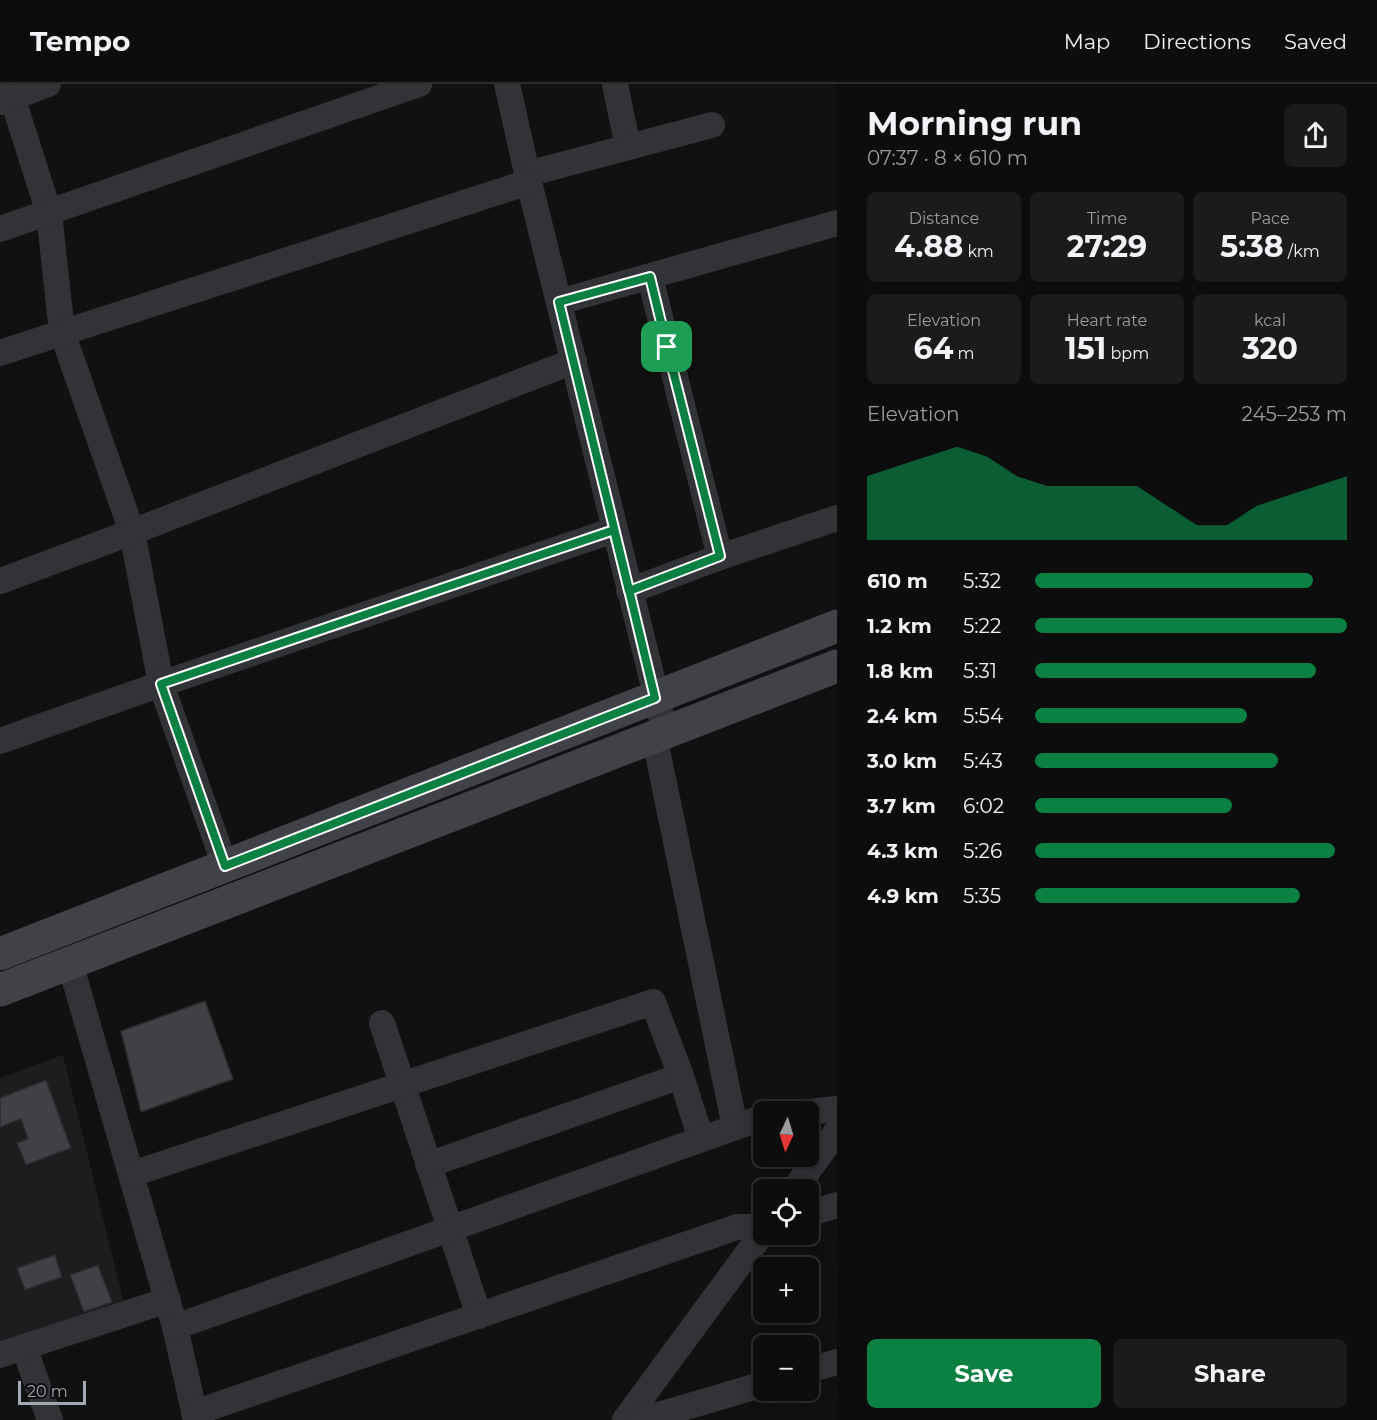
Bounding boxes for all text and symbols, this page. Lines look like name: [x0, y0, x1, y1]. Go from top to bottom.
text: Tempo: [30, 24, 130, 58]
text: Map: [1064, 29, 1110, 54]
text: Directions: [1143, 29, 1251, 54]
text: Saved: [1284, 29, 1347, 54]
text: Morning run: [867, 103, 1082, 143]
button: share: [1284, 104, 1347, 167]
text: 07:37 · 8 × 610 m: [867, 146, 1028, 170]
text: Distance: [909, 209, 979, 228]
text: Time: [1087, 209, 1127, 228]
text: Pace: [1250, 209, 1290, 228]
text: 4.88: [894, 228, 963, 265]
text: 27:29: [1067, 228, 1147, 265]
text: 5:38: [1220, 228, 1284, 265]
text: km: [963, 242, 994, 261]
text: /km: [1284, 242, 1320, 261]
text: Elevation: [907, 311, 981, 330]
text: Heart rate: [1067, 311, 1147, 330]
text: kcal: [1254, 311, 1286, 330]
pin: [641, 321, 692, 372]
icon: arrive: [650, 330, 683, 363]
text: 64: [914, 330, 953, 367]
text: 151: [1065, 330, 1106, 367]
text: 320: [1242, 330, 1298, 367]
text: m: [953, 344, 974, 363]
text: bpm: [1106, 344, 1149, 363]
text: Elevation: [867, 402, 959, 426]
text: 245–253 m: [1242, 402, 1347, 426]
text: 610 m: [867, 569, 928, 593]
text: 5:32: [963, 569, 1001, 593]
text: 1.2 km: [867, 614, 932, 638]
text: 5:22: [963, 614, 1001, 638]
text: 1.8 km: [867, 659, 933, 683]
text: 5:31: [963, 659, 997, 683]
text: 2.4 km: [867, 704, 938, 728]
text: 5:54: [963, 704, 1003, 728]
text: 3.0 km: [867, 749, 937, 773]
text: 5:43: [963, 749, 1003, 773]
text: 3.7 km: [867, 794, 936, 818]
text: 6:02: [963, 794, 1004, 818]
text: 4.3 km: [867, 839, 938, 863]
text: 5:26: [963, 839, 1002, 863]
text: 4.9 km: [867, 884, 939, 908]
text: 5:35: [963, 884, 1001, 908]
north arrow: [753, 1101, 819, 1167]
map controls: [753, 1101, 819, 1401]
button: locate: [753, 1179, 819, 1245]
button: +: [753, 1257, 819, 1323]
button: −: [753, 1335, 819, 1401]
button: Save: [867, 1339, 1101, 1408]
button: Share: [1113, 1339, 1347, 1408]
scale bar: [18, 1378, 86, 1406]
text: 20 m: [27, 1382, 68, 1401]

